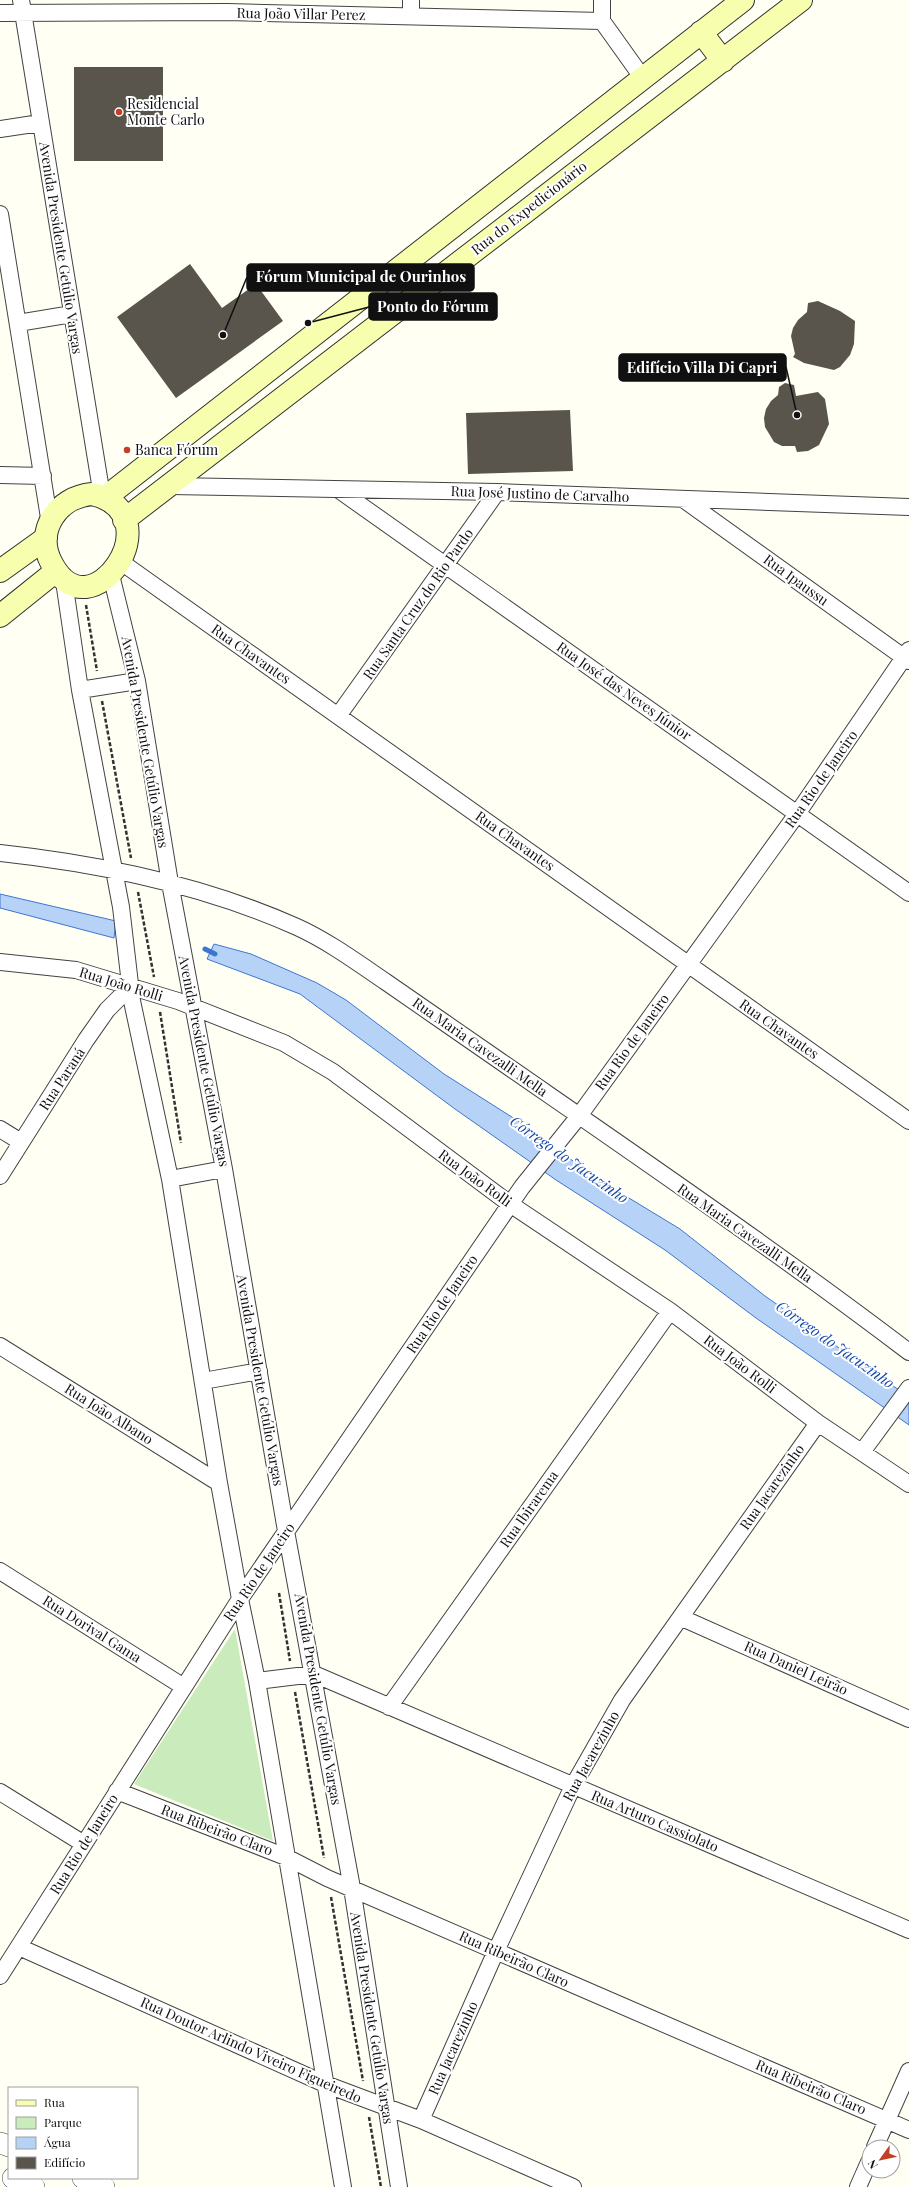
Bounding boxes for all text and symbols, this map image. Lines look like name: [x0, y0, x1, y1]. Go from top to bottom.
street label: Rua João Villar Perez: [236, 3, 366, 24]
place label: Residencial Monte Carlo: [127, 94, 205, 129]
marker: Residencial Monte Carlo: [114, 107, 124, 117]
street label: Avenida Presidente Getúlio Vargas: [35, 139, 88, 355]
street label: Rua do Expedicionário: [467, 156, 591, 259]
callout: Fórum Municipal de Ourinhos: [247, 264, 474, 291]
text: Fórum Municipal de Ourinhos: [256, 266, 466, 286]
callout: Ponto do Fórum: [369, 293, 497, 320]
text: Ponto do Fórum: [377, 296, 489, 316]
callout: Edifício Villa Di Capri: [619, 354, 786, 381]
text: Edifício Villa Di Capri: [627, 357, 778, 377]
place label: Banca Fórum: [135, 440, 219, 459]
marker: Banca Fórum: [122, 445, 132, 455]
street label: Rua José Justino de Carvalho: [450, 481, 630, 506]
street label: Rua Santa Cruz do Rio Pardo: [358, 524, 477, 683]
street label: Rua Ipaussu: [760, 550, 833, 610]
street label: Rua Chavantes: [208, 619, 295, 688]
street label: Avenida Presidente Getúlio Vargas: [117, 634, 173, 849]
street label: Rua José das Neves Júnior: [553, 637, 696, 745]
street label: Rua Rio de Janeiro: [780, 726, 862, 831]
street label: Rua Chavantes: [472, 806, 559, 875]
street label: Avenida Presidente Getúlio Vargas: [174, 953, 234, 1168]
street label: Rua João Rolli: [77, 962, 165, 1005]
street label: Rua Rio de Janeiro: [590, 989, 673, 1094]
street label: Rua Maria Cavezalli Mella: [409, 993, 552, 1100]
street label: Rua Chavantes: [736, 994, 823, 1063]
street label: Rua Paraná: [34, 1044, 89, 1114]
water label: Córrego do Jacuzinho: [506, 1111, 633, 1208]
street label: Rua João Rolli: [435, 1145, 516, 1211]
street label: Rua Maria Cavezalli Mella: [674, 1179, 817, 1286]
street label: Rua Rio de Janeiro: [402, 1251, 482, 1357]
street label: Avenida Presidente Getúlio Vargas: [232, 1272, 288, 1487]
water label: Córrego do Jacuzinho: [772, 1296, 899, 1393]
street label: Rua João Rolli: [700, 1330, 780, 1397]
street label: Rua João Albano: [61, 1379, 157, 1449]
street label: Rua Jacarezinho: [735, 1440, 808, 1533]
street label: Rua Ibirarema: [495, 1466, 562, 1551]
street label: Rua Rio de Janeiro: [219, 1519, 299, 1625]
street label: Rua Dorival Gama: [39, 1591, 145, 1667]
street label: Avenida Presidente Getúlio Vargas: [290, 1591, 346, 1806]
street label: Rua Daniel Leirão: [741, 1636, 851, 1699]
street label: Rua Jacarezinho: [558, 1707, 623, 1804]
street label: Rua Arturo Cassiolato: [589, 1785, 722, 1856]
street label: Rua Rio de Janeiro: [45, 1790, 122, 1898]
street label: Rua Ribeirão Claro: [159, 1799, 276, 1860]
street label: Avenida Presidente Getúlio Vargas: [346, 1909, 399, 2125]
street label: Rua Ribeirão Claro: [456, 1926, 572, 1991]
street label: Rua Doutor Arlindo Viveiro Figueiredo: [138, 1992, 365, 2107]
street label: Rua Jacarezinho: [423, 1998, 482, 2098]
street label: Rua Ribeirão Claro: [753, 2055, 870, 2119]
legend: [8, 2087, 138, 2179]
text: Rua: [44, 2094, 65, 2110]
text: Parque: [44, 2114, 82, 2130]
text: Água: [43, 2134, 71, 2150]
north arrow: [861, 2139, 901, 2179]
text: Edifício: [44, 2154, 86, 2170]
text: N: [864, 2157, 881, 2172]

